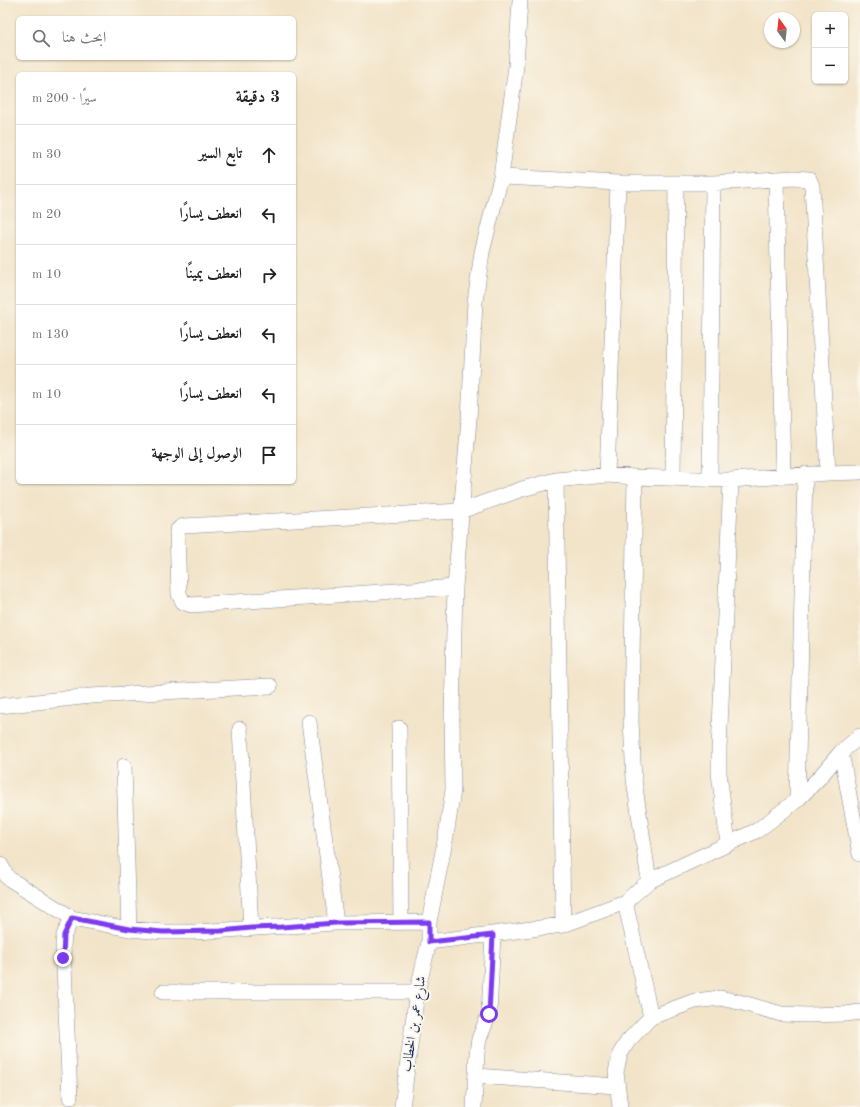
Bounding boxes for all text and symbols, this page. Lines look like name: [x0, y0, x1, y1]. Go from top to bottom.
north arrow: [764, 12, 800, 48]
map controls: [812, 12, 848, 84]
button: +: [812, 12, 848, 48]
search box: [16, 16, 296, 60]
icon: search: [30, 27, 52, 49]
text: ابحث هنا: [62, 31, 106, 46]
button: −: [812, 48, 848, 84]
text: 3 دقيقة: [236, 89, 280, 106]
text: سيرًا · 200 m: [32, 92, 97, 105]
icon: ahead: [258, 144, 280, 166]
text: تابع السير: [199, 147, 242, 162]
text: 30 m: [32, 148, 61, 161]
icon: left: [258, 204, 280, 226]
text: انعطف يسارًا: [180, 207, 242, 222]
text: 20 m: [32, 208, 61, 221]
icon: right: [258, 264, 280, 286]
text: انعطف يمينًا: [186, 267, 242, 282]
text: 10 m: [32, 268, 61, 281]
icon: left: [258, 324, 280, 346]
text: انعطف يسارًا: [180, 327, 242, 342]
text: 130 m: [32, 328, 69, 341]
icon: left: [258, 384, 280, 406]
text: انعطف يسارًا: [180, 387, 242, 402]
text: 10 m: [32, 388, 61, 401]
icon: arrive: [258, 444, 280, 466]
text: الوصول إلى الوجهة: [151, 447, 242, 462]
route end: [54, 949, 72, 967]
street label: شارع عمر بن الخطاب: [400, 975, 432, 1074]
route start: [480, 1005, 498, 1023]

